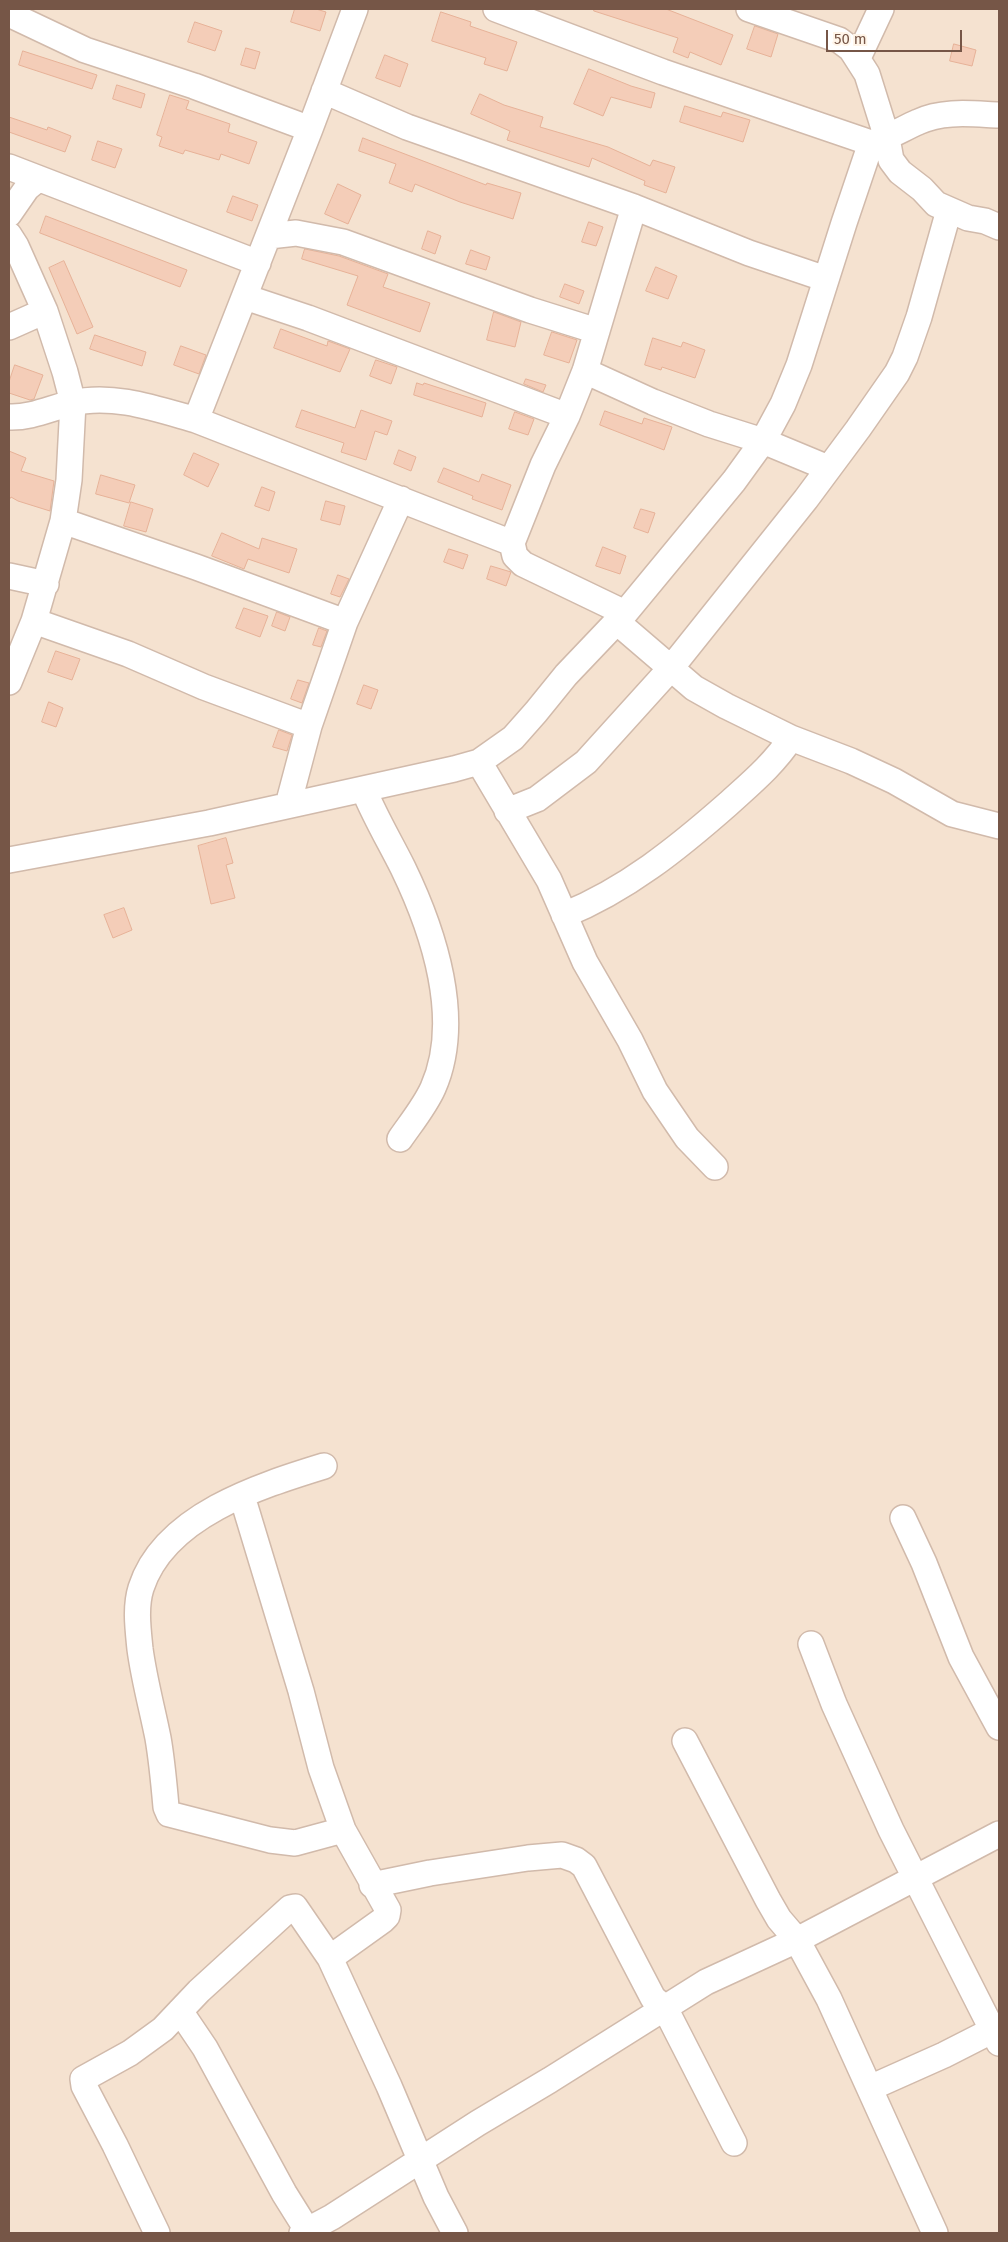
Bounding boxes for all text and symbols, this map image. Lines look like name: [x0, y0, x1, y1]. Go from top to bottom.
scale bar: [828, 20, 964, 52]
text: 50 m: [834, 30, 867, 48]

